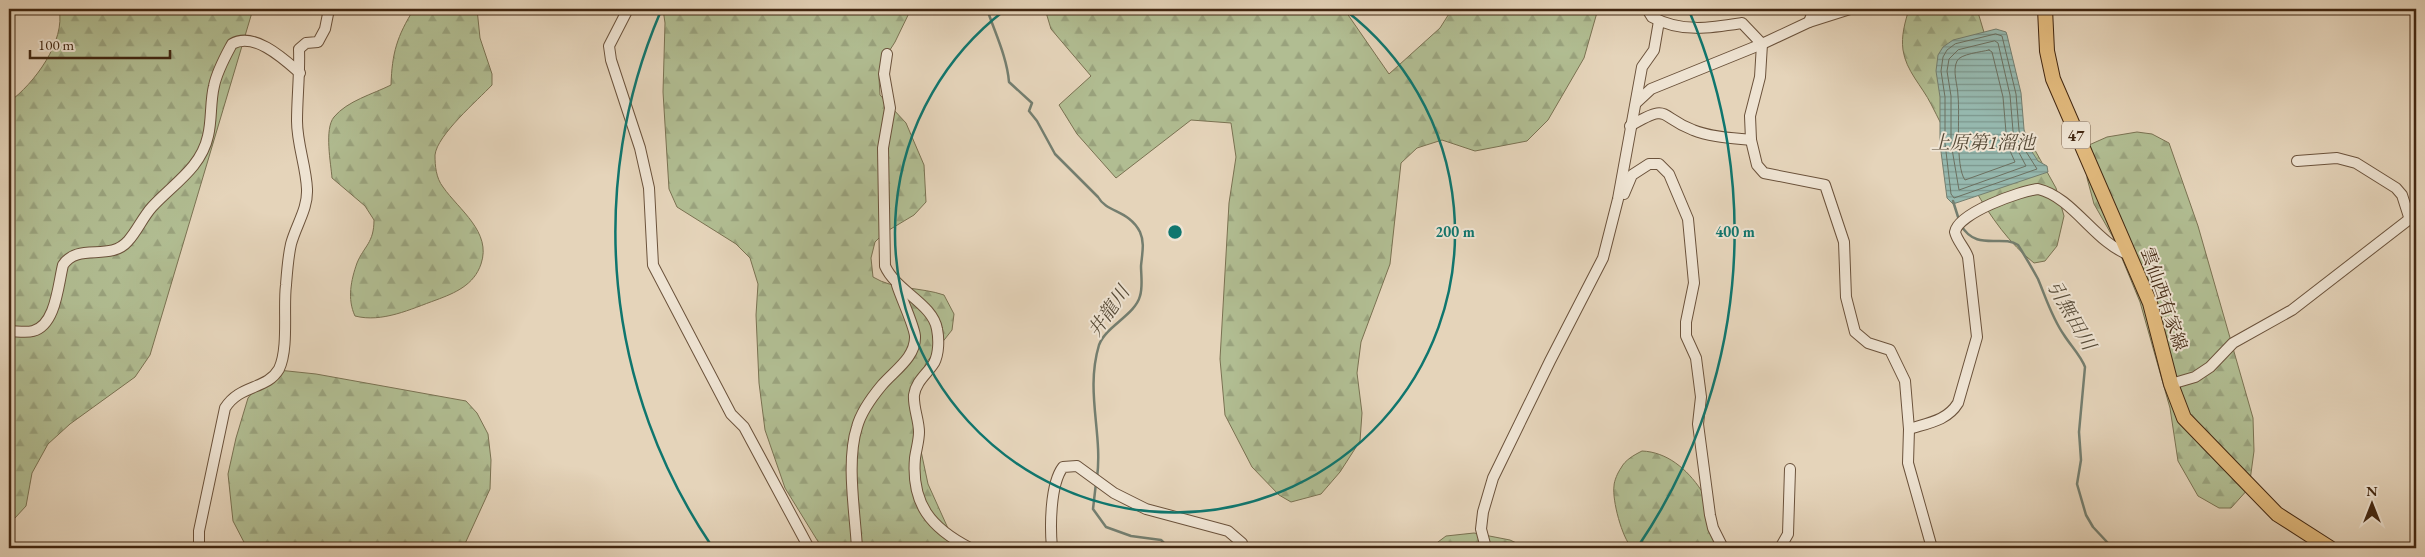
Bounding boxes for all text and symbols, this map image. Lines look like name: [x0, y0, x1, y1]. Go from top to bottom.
scale bar: [30, 28, 170, 60]
text: 100 m: [38, 35, 75, 54]
road number: 47: [2062, 122, 2090, 148]
water label: 上原第1溜池: [1931, 130, 2037, 155]
text: 200 m: [1435, 222, 1475, 241]
text: 400 m: [1715, 222, 1755, 241]
centre of rings: [1166, 223, 1184, 241]
street label: 雲仙西有家線: [2136, 244, 2193, 354]
water label: 引無田川: [2042, 276, 2102, 356]
water label: 井龍川: [1082, 279, 1136, 342]
north arrow: [2348, 480, 2398, 530]
text: N: [2366, 482, 2378, 500]

